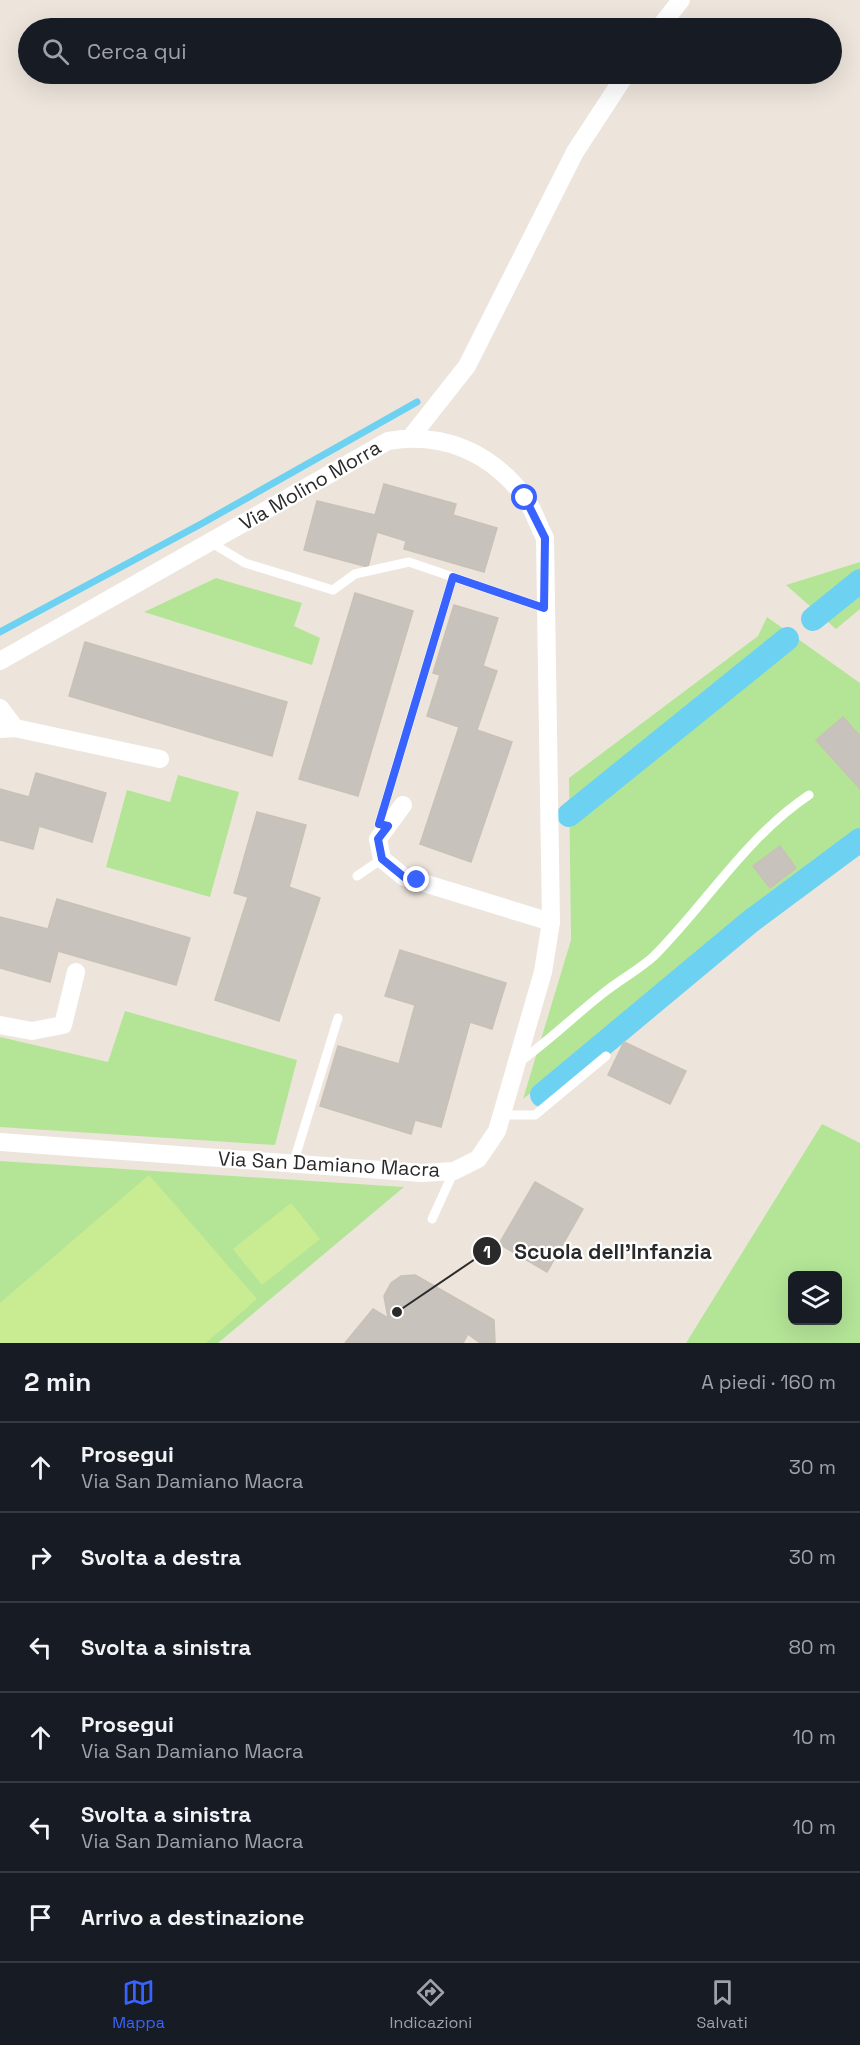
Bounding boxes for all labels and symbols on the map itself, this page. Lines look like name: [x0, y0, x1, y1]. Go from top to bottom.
street label: Via Molino Morra: [235, 434, 385, 536]
route start: [511, 484, 537, 510]
route end: [403, 866, 429, 892]
street label: Via San Damiano Macra: [217, 1145, 441, 1183]
callout: Scuola dell'Infanzia: [472, 1232, 724, 1271]
text: Scuola dell'Infanzia: [514, 1238, 712, 1265]
text: 1: [483, 1240, 491, 1263]

